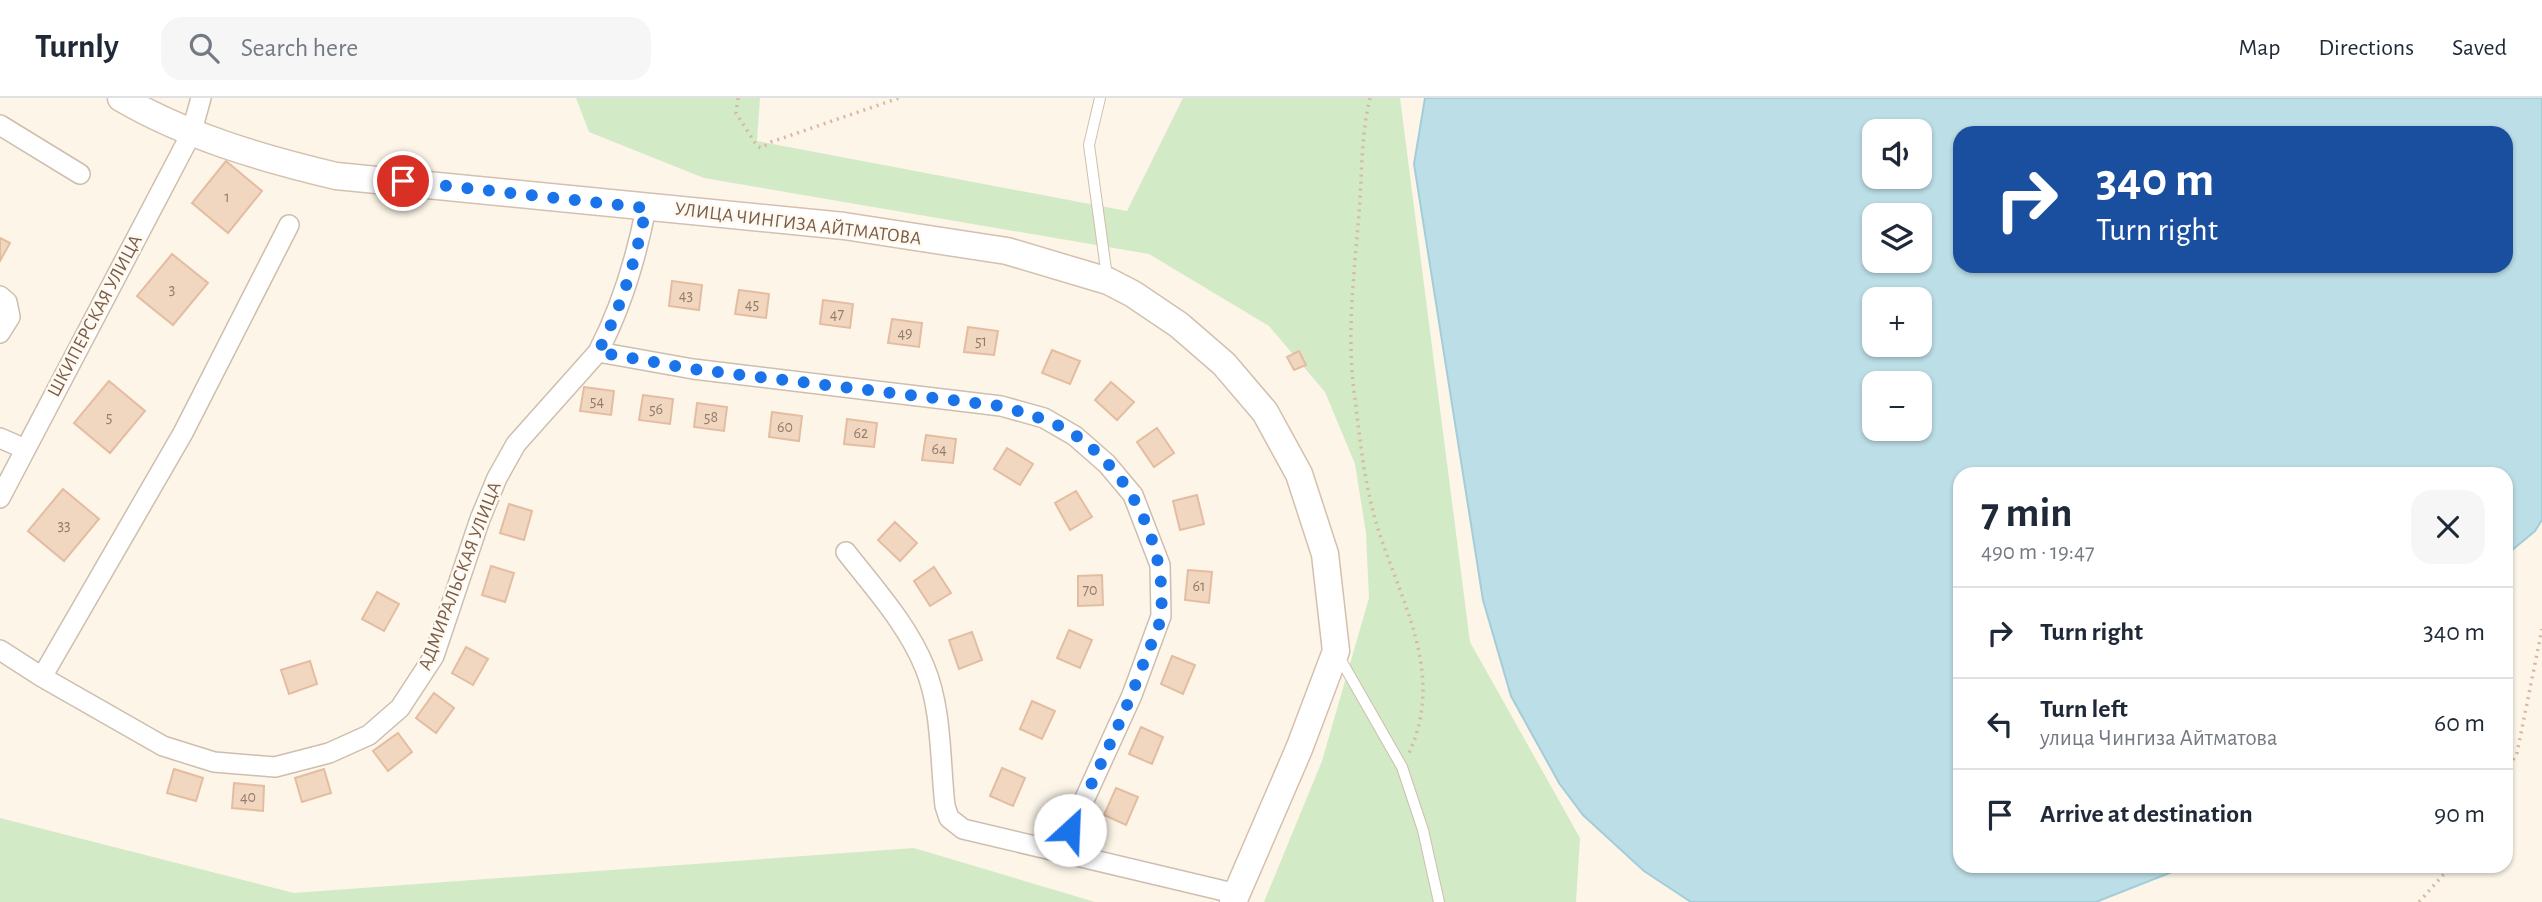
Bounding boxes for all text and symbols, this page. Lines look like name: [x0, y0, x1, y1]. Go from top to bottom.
search box: [161, 17, 651, 80]
icon: search: [185, 29, 223, 67]
text: Turnly: [35, 31, 119, 64]
text: Search here: [241, 35, 358, 61]
text: Map: [2238, 36, 2280, 60]
text: Directions: [2318, 36, 2414, 60]
text: Saved: [2452, 36, 2507, 60]
map controls: [1862, 119, 1932, 441]
button: sound: [1862, 119, 1932, 189]
pin: [373, 151, 433, 211]
icon: right: [1981, 154, 2072, 245]
text: 340 m: [2096, 156, 2214, 205]
icon: arrive: [384, 162, 422, 200]
house number: 1: [224, 189, 230, 205]
street label: УЛИЦА ЧИНГИЗА АЙТМАТОВА: [674, 198, 923, 249]
button: layers: [1862, 203, 1932, 273]
text: Turn right: [2096, 214, 2218, 246]
street label: ШКИПЕРСКАЯ УЛИЦА: [44, 232, 146, 400]
house number: 3: [169, 281, 175, 297]
house number: 43: [679, 287, 693, 303]
button: +: [1862, 287, 1932, 357]
house number: 45: [745, 296, 759, 312]
house number: 47: [830, 306, 845, 322]
house number: 49: [897, 325, 913, 341]
house number: 51: [975, 333, 987, 349]
button: −: [1862, 371, 1932, 441]
house number: 54: [590, 393, 604, 409]
house number: 56: [649, 401, 663, 417]
house number: 5: [106, 409, 112, 425]
house number: 58: [704, 409, 718, 425]
house number: 60: [777, 419, 793, 435]
house number: 62: [854, 425, 868, 441]
house number: 64: [931, 441, 947, 457]
street label: АДМИРАЛЬСКАЯ УЛИЦА: [415, 479, 505, 673]
button: close: [2411, 490, 2485, 564]
text: 7 min: [1981, 492, 2073, 534]
house number: 33: [57, 517, 71, 533]
text: 490 m · 19:47: [1981, 541, 2095, 564]
house number: 61: [1192, 578, 1206, 594]
house number: 70: [1082, 582, 1098, 598]
icon: right: [1981, 614, 2019, 652]
text: Turn right: [2040, 619, 2143, 645]
text: 340 m: [2423, 619, 2485, 645]
text: Turn left: [2040, 696, 2128, 722]
icon: left: [1981, 705, 2019, 743]
text: 60 m: [2434, 710, 2485, 736]
text: улица Чингиза Айтматова: [2040, 727, 2277, 750]
house number: 40: [240, 789, 256, 805]
position arrow: [1033, 793, 1107, 867]
icon: arrive: [1981, 796, 2019, 834]
text: Arrive at destination: [2040, 801, 2253, 827]
text: 90 m: [2434, 801, 2485, 827]

